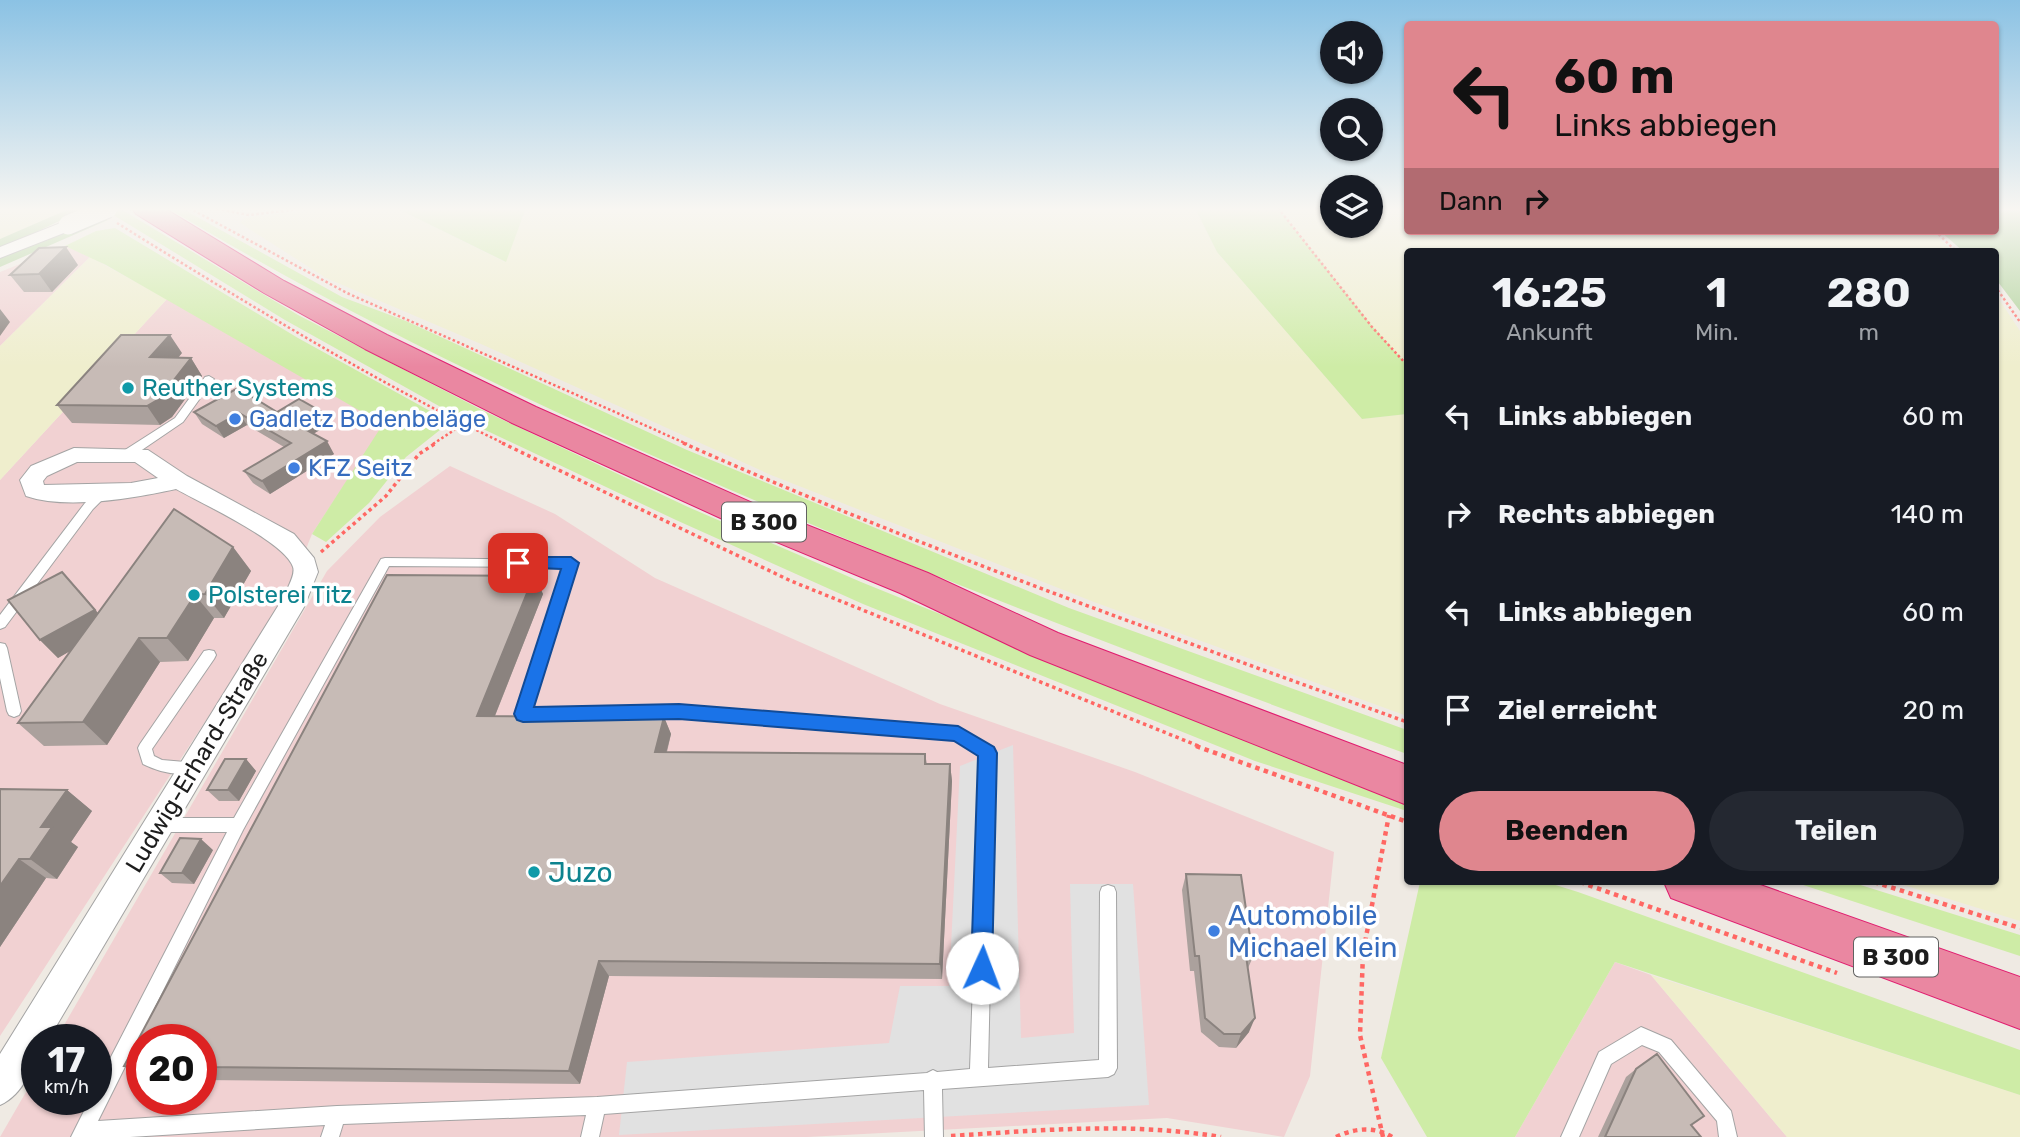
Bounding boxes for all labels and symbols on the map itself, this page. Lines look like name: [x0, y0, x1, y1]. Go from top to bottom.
place label: Reuther Systems: [142, 374, 334, 402]
marker: Reuther Systems: [120, 380, 136, 396]
place label: Gadletz Bodenbeläge: [249, 405, 486, 433]
marker: Gadletz Bodenbeläge: [227, 411, 243, 427]
place label: KFZ Seitz: [308, 454, 413, 482]
marker: KFZ Seitz: [286, 460, 302, 476]
road number: B 300: [722, 502, 806, 542]
pin: [488, 533, 548, 593]
place label: Polsterei Titz: [208, 581, 353, 609]
marker: Polsterei Titz: [186, 587, 202, 603]
street label: Ludwig-Erhard-Straße: [120, 647, 274, 877]
place label: Juzo: [548, 856, 613, 889]
marker: Juzo: [526, 864, 542, 880]
place label: Automobile Michael Klein: [1228, 899, 1397, 964]
marker: Automobile Michael Klein: [1206, 923, 1222, 939]
position arrow: [945, 931, 1019, 1005]
road number: B 300: [1854, 938, 1938, 976]
speed limit sign: 20: [126, 1024, 217, 1115]

